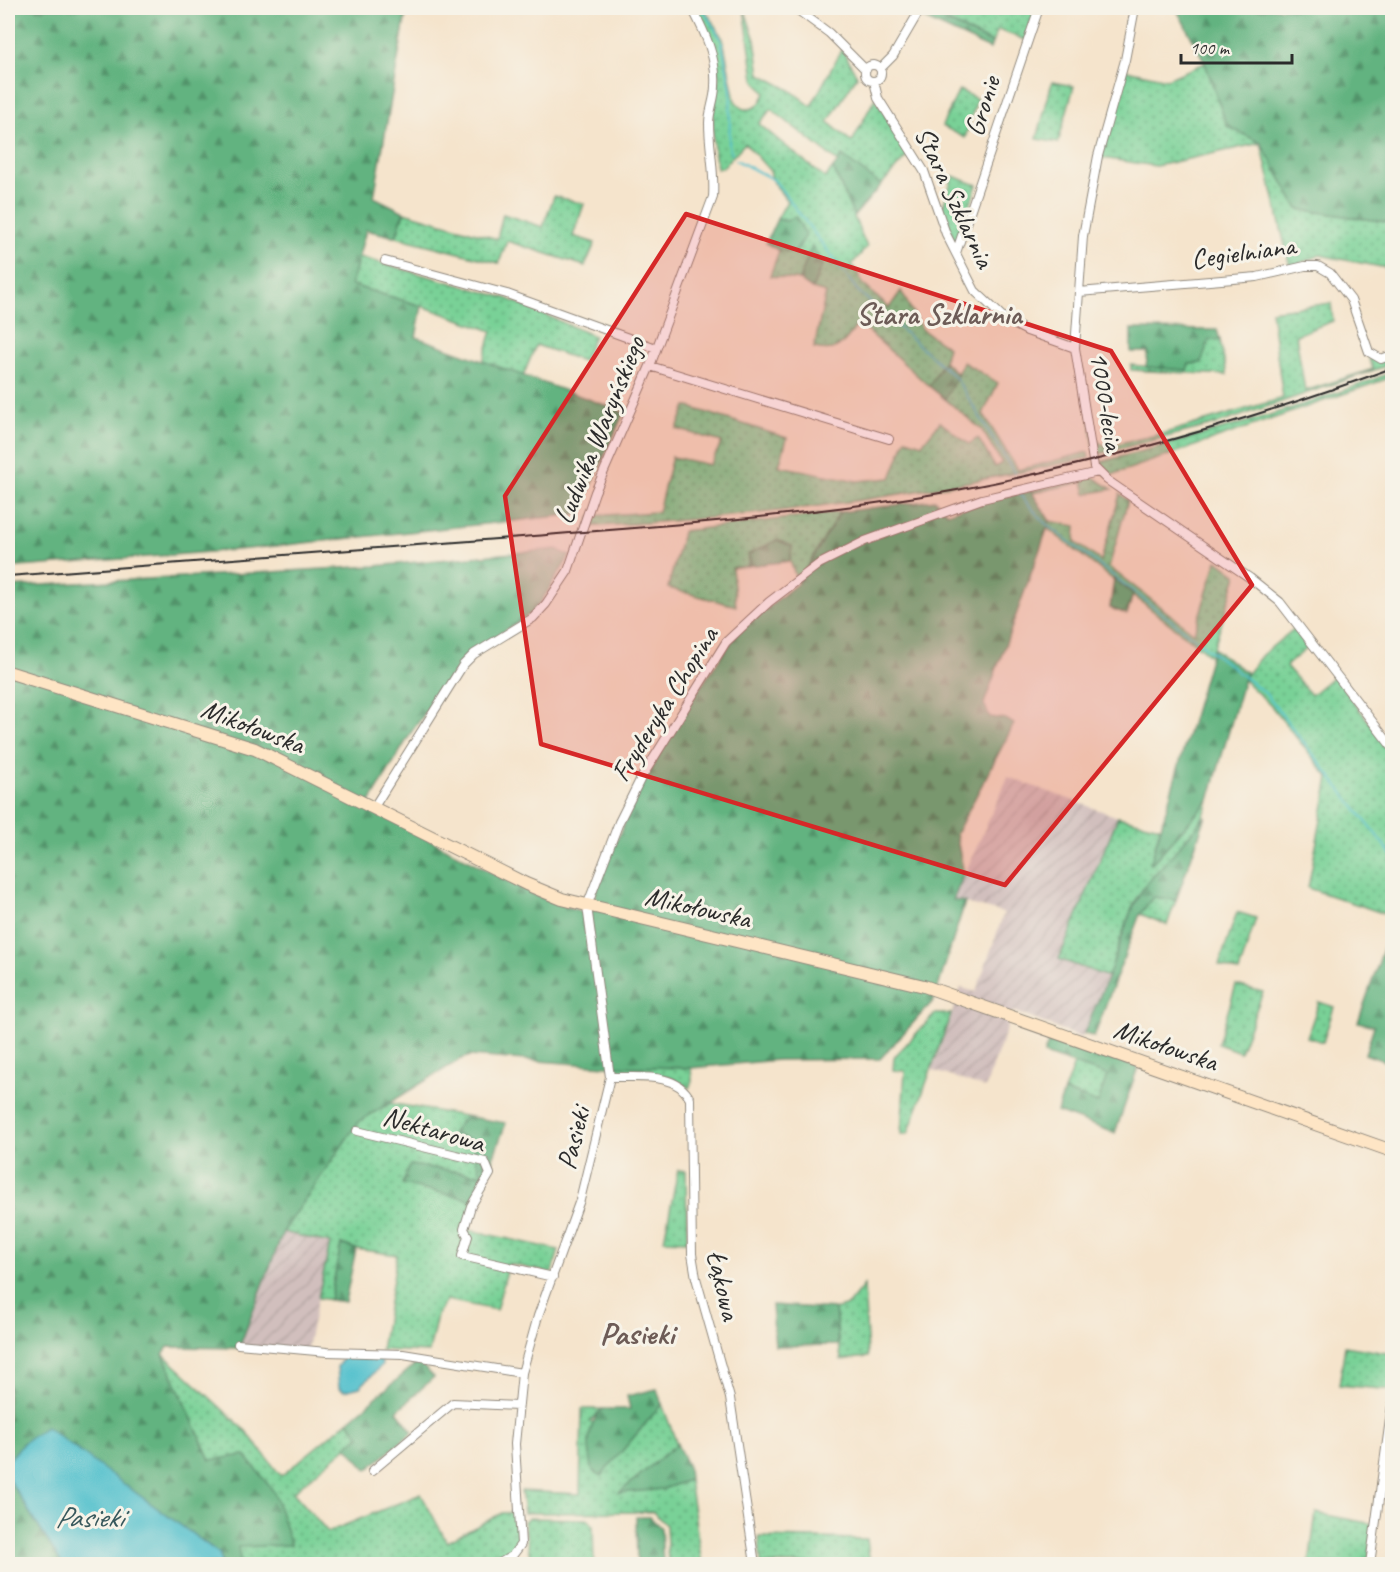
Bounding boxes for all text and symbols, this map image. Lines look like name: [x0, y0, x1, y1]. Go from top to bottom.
scale bar: [1181, 27, 1292, 65]
text: 100 m: [1190, 37, 1231, 59]
street label: Gronie: [956, 70, 1009, 140]
street label: Stara Szklarnia: [907, 121, 1004, 275]
street label: Cegielniana: [1189, 227, 1300, 277]
district label: Stara Szklarnia: [856, 295, 1024, 333]
street label: Ludwika Waryńskiego: [546, 329, 653, 529]
street label: 1000-lecia: [1082, 349, 1132, 456]
street label: Fryderyka Chopina: [603, 619, 726, 788]
street label: Mikołowska: [197, 690, 311, 762]
street label: Mikołowska: [642, 878, 756, 937]
street label: Mikołowska: [1110, 1011, 1224, 1080]
street label: Nektarowa: [379, 1098, 490, 1161]
street label: Pasieki: [548, 1099, 599, 1173]
street label: Łąkowa: [699, 1247, 749, 1325]
district label: Pasieki: [600, 1313, 678, 1354]
water label: Pasieki: [55, 1498, 130, 1536]

